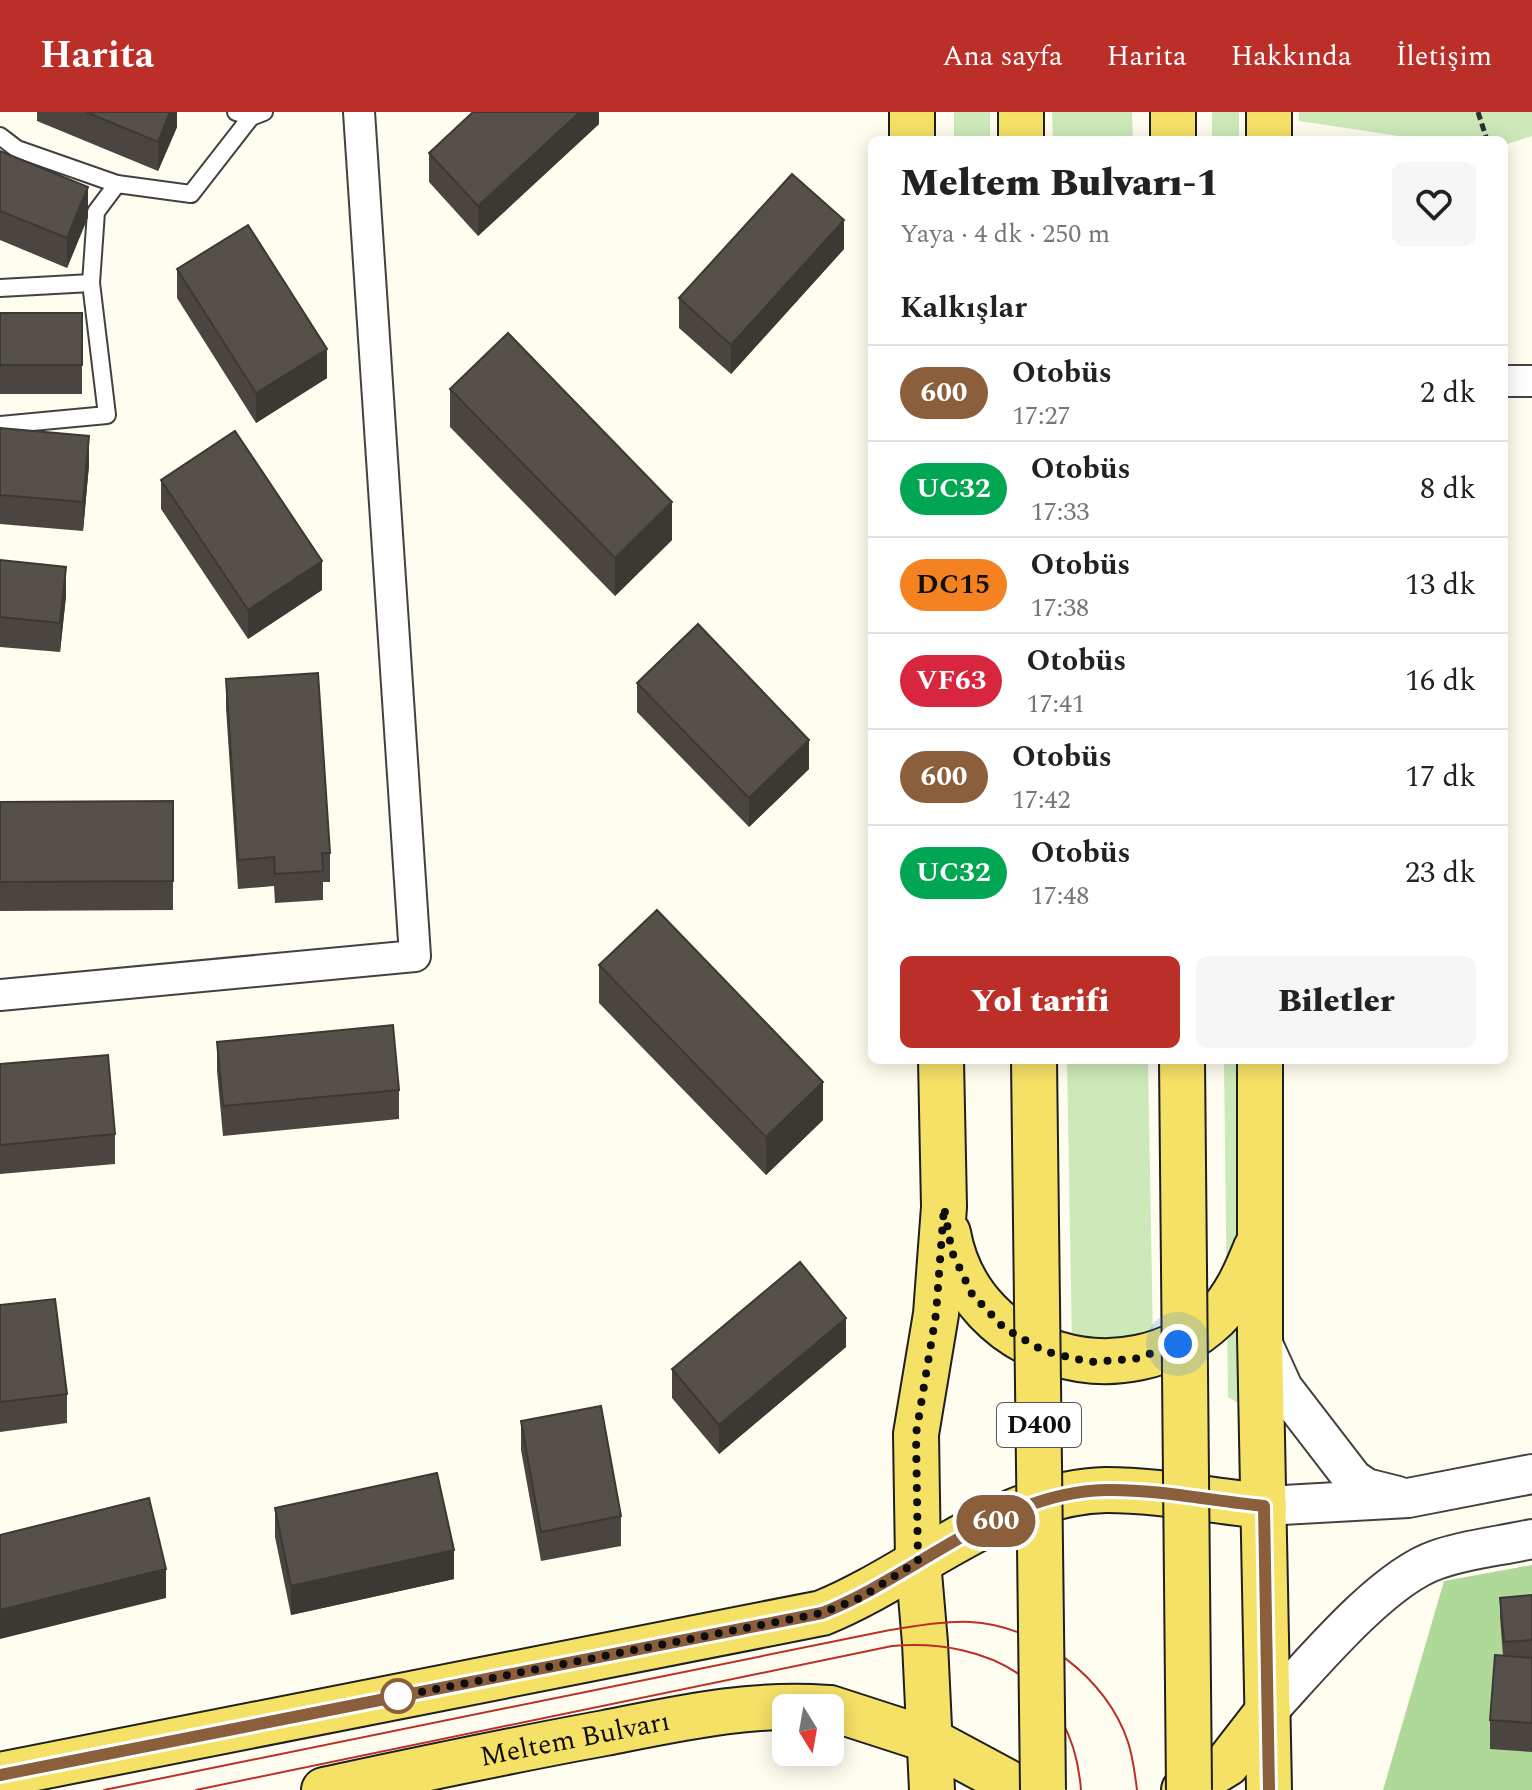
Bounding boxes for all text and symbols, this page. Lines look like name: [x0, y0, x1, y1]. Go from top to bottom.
text: Harita: [40, 27, 154, 85]
text: Ana sayfa: [943, 35, 1063, 78]
text: Harita: [1107, 35, 1187, 78]
text: Hakkında: [1231, 35, 1352, 78]
text: İletişim: [1396, 35, 1492, 78]
text: Meltem Bulvarı-1: [900, 155, 1219, 213]
button: heart: [1392, 162, 1476, 246]
text: Yaya · 4 dk · 250 m: [900, 214, 1110, 254]
text: Kalkışlar: [900, 285, 1027, 331]
text: Otobüs: [1012, 350, 1112, 396]
text: 2 dk: [1420, 370, 1476, 416]
text: 600: [920, 371, 968, 414]
text: 17:27: [1012, 396, 1071, 436]
text: Otobüs: [1031, 446, 1131, 492]
text: 8 dk: [1420, 466, 1476, 512]
text: UC32: [916, 467, 991, 510]
text: 17:33: [1031, 492, 1089, 532]
text: Otobüs: [1031, 542, 1130, 588]
text: 13 dk: [1405, 562, 1476, 608]
text: DC15: [916, 563, 991, 606]
text: 17:38: [1031, 588, 1089, 628]
text: Otobüs: [1026, 638, 1126, 684]
text: 16 dk: [1405, 658, 1476, 704]
text: VF63: [916, 659, 986, 702]
text: 17:41: [1026, 684, 1085, 724]
text: Otobüs: [1012, 734, 1112, 780]
text: 17 dk: [1405, 754, 1476, 800]
text: 600: [920, 755, 968, 798]
text: 17:42: [1012, 780, 1071, 820]
text: Otobüs: [1031, 830, 1131, 876]
text: 23 dk: [1405, 850, 1476, 896]
text: UC32: [916, 851, 991, 894]
text: 17:48: [1031, 876, 1089, 916]
button: Yol tarifi: [900, 956, 1180, 1048]
button: Biletler: [1196, 956, 1476, 1048]
your location: [1158, 1324, 1198, 1364]
road number: D400: [997, 1403, 1081, 1447]
line badge: 600: [950, 1495, 1042, 1547]
text: 600: [972, 1499, 1020, 1542]
unlabelled marker: [381, 1679, 415, 1713]
north arrow: [772, 1694, 844, 1766]
map controls: [772, 1694, 844, 1766]
street label: Meltem Bulvarı: [476, 1699, 673, 1778]

